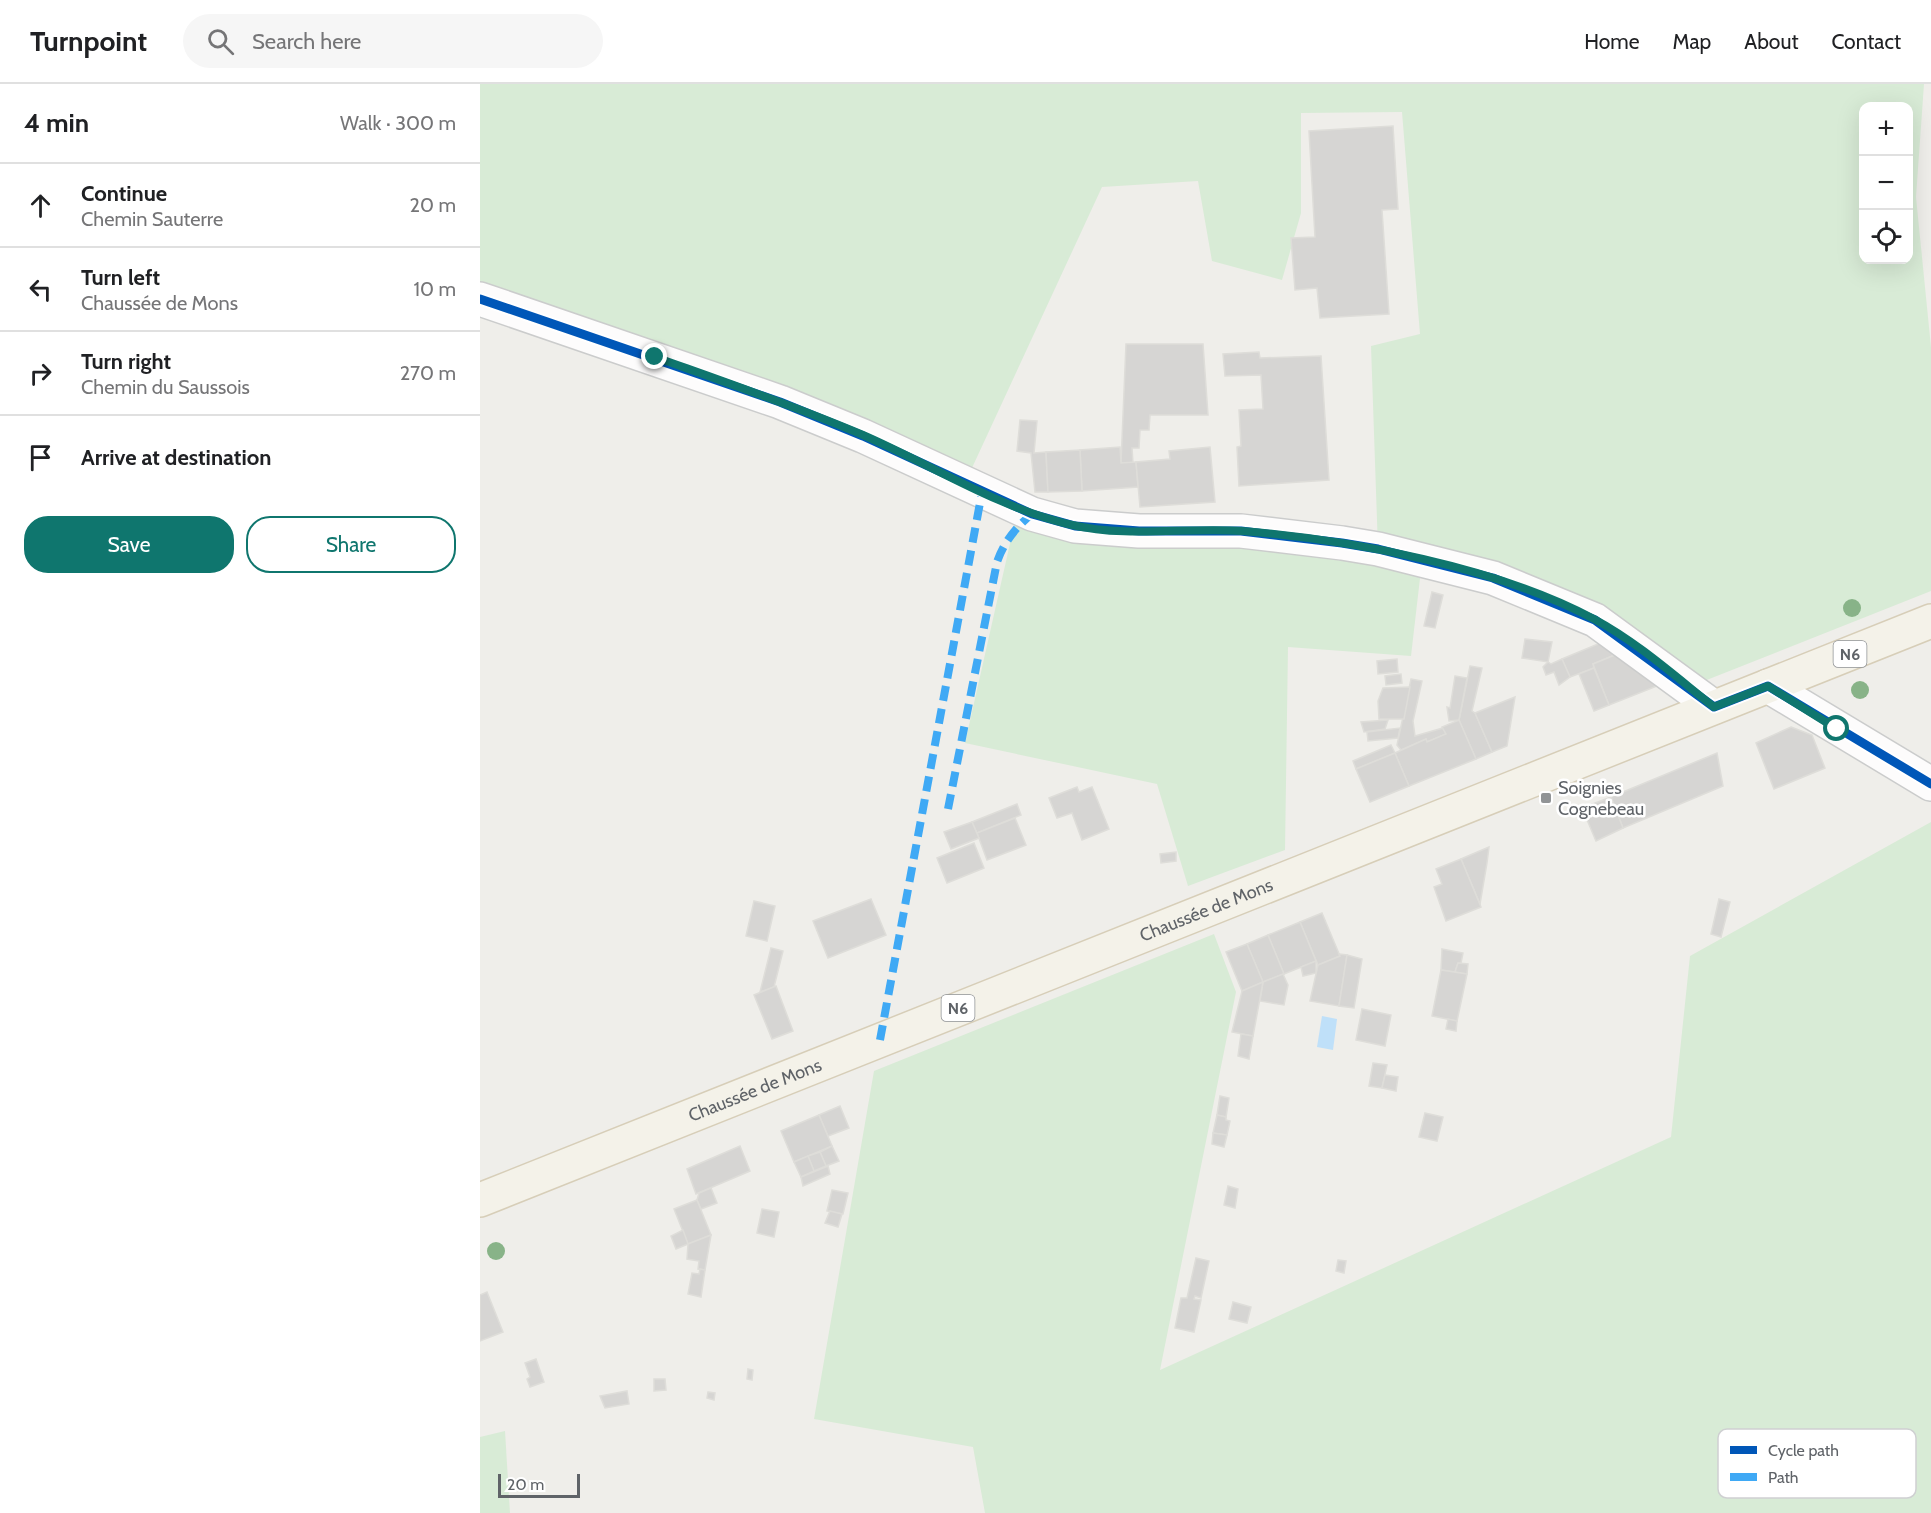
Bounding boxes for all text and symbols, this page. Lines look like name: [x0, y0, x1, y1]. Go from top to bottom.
search box: [183, 14, 603, 68]
text: Turnpoint: [30, 24, 147, 58]
icon: search: [204, 25, 237, 58]
text: Search here: [252, 28, 361, 55]
text: Home: [1584, 29, 1640, 54]
text: Map: [1673, 29, 1711, 54]
text: About: [1744, 29, 1798, 54]
text: Contact: [1831, 29, 1901, 54]
map controls: [1859, 102, 1913, 264]
button: +: [1859, 102, 1913, 156]
text: 4 min: [24, 107, 89, 139]
text: Walk · 300 m: [340, 111, 456, 135]
button: −: [1859, 156, 1913, 210]
text: Continue: [81, 180, 167, 207]
icon: ahead: [24, 189, 57, 222]
text: 20 m: [410, 193, 456, 217]
text: Chemin Sauterre: [81, 207, 223, 231]
button: locate: [1859, 210, 1913, 264]
text: Turn left: [81, 264, 160, 291]
icon: left: [24, 273, 57, 306]
text: 10 m: [413, 277, 456, 301]
text: Chaussée de Mons: [81, 291, 238, 315]
route end: [641, 343, 667, 369]
text: Turn right: [81, 348, 171, 375]
icon: right: [24, 357, 57, 390]
text: 270 m: [400, 361, 456, 385]
text: Chemin du Saussois: [81, 375, 250, 399]
icon: arrive: [24, 441, 57, 474]
text: Arrive at destination: [81, 444, 271, 471]
button: Save: [24, 516, 234, 573]
button: Share: [246, 516, 456, 573]
road number: N6: [1834, 641, 1866, 667]
route start: [1823, 715, 1849, 741]
place label: Soignies Cognebeau: [1558, 777, 1644, 820]
marker: Soignies Cognebeau: [1539, 791, 1553, 805]
street label: Chaussée de Mons: [1137, 874, 1276, 947]
road number: N6: [942, 995, 974, 1021]
street label: Chaussée de Mons: [685, 1054, 825, 1127]
legend: [1718, 1429, 1916, 1498]
text: Cycle path: [1768, 1441, 1839, 1460]
text: Path: [1768, 1468, 1799, 1487]
scale bar: [498, 1471, 580, 1498]
text: 20 m: [507, 1475, 544, 1494]

